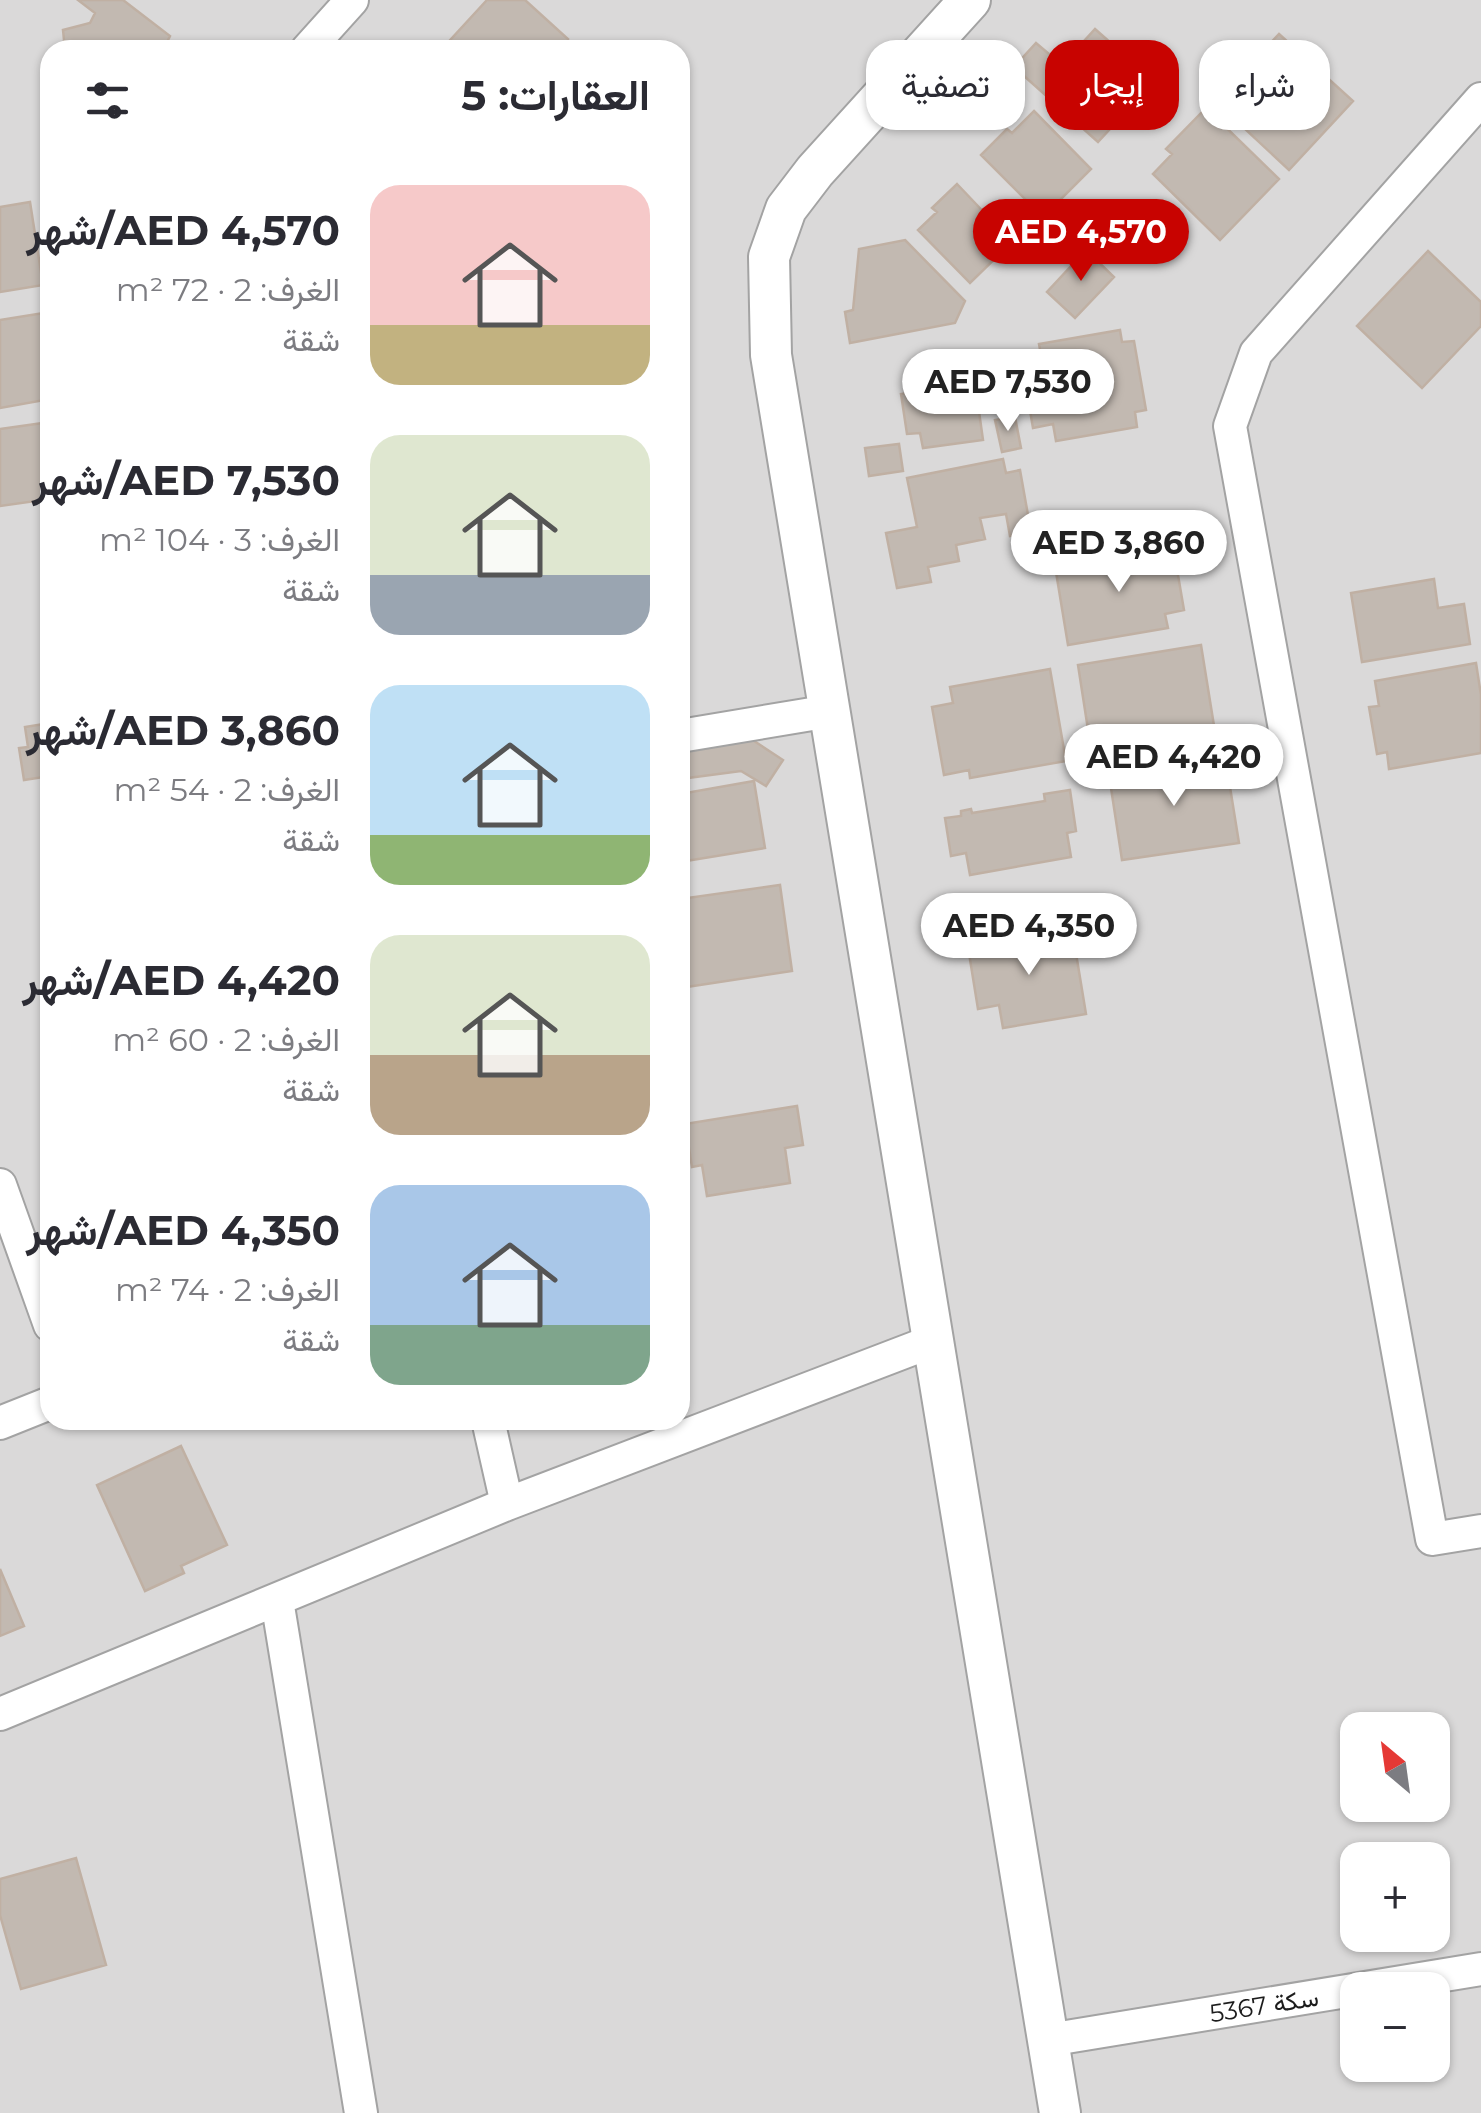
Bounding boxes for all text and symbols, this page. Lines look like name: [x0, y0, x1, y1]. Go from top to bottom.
chip: تصفية: [866, 40, 1025, 130]
chip: إيجار: [1045, 40, 1179, 130]
chip: شراء: [1199, 40, 1330, 130]
text: العقارات: 5: [461, 69, 650, 121]
icon: filters: [80, 73, 135, 128]
pin: AED 4,570: [967, 199, 1195, 284]
text: AED 4,570/شهر: [26, 204, 340, 256]
text: AED 4,570: [995, 212, 1167, 251]
icon: home: [450, 225, 570, 345]
text: الغرف: 2 · 72 m²: [116, 270, 340, 309]
text: شقة: [282, 320, 340, 359]
pin: AED 7,530: [894, 349, 1122, 434]
text: AED 7,530: [924, 362, 1092, 401]
text: AED 7,530/شهر: [32, 454, 340, 506]
icon: home: [450, 475, 570, 595]
pin: AED 3,860: [1005, 510, 1233, 595]
text: الغرف: 3 · 104 m²: [99, 520, 340, 559]
text: AED 3,860: [1033, 523, 1205, 562]
text: شقة: [282, 570, 340, 609]
text: AED 3,860/شهر: [26, 704, 340, 756]
pin: AED 4,420: [1060, 724, 1288, 809]
icon: home: [450, 725, 570, 845]
text: AED 4,420: [1086, 737, 1262, 776]
text: الغرف: 2 · 54 m²: [114, 770, 340, 809]
text: شقة: [282, 820, 340, 859]
pin: AED 4,350: [915, 893, 1143, 978]
text: AED 4,350: [943, 906, 1115, 945]
text: AED 4,420/شهر: [22, 954, 340, 1006]
icon: home: [450, 975, 570, 1095]
text: الغرف: 2 · 60 m²: [112, 1020, 340, 1059]
text: شقة: [282, 1070, 340, 1109]
text: AED 4,350/شهر: [26, 1204, 340, 1256]
icon: home: [450, 1225, 570, 1345]
text: الغرف: 2 · 74 m²: [115, 1270, 340, 1309]
text: شقة: [282, 1320, 340, 1359]
north arrow: [1340, 1712, 1450, 1822]
map controls: [1340, 1712, 1450, 2082]
button: +: [1340, 1842, 1450, 1952]
button: −: [1340, 1972, 1450, 2082]
street label: سكة 5367: [1207, 1982, 1321, 2028]

